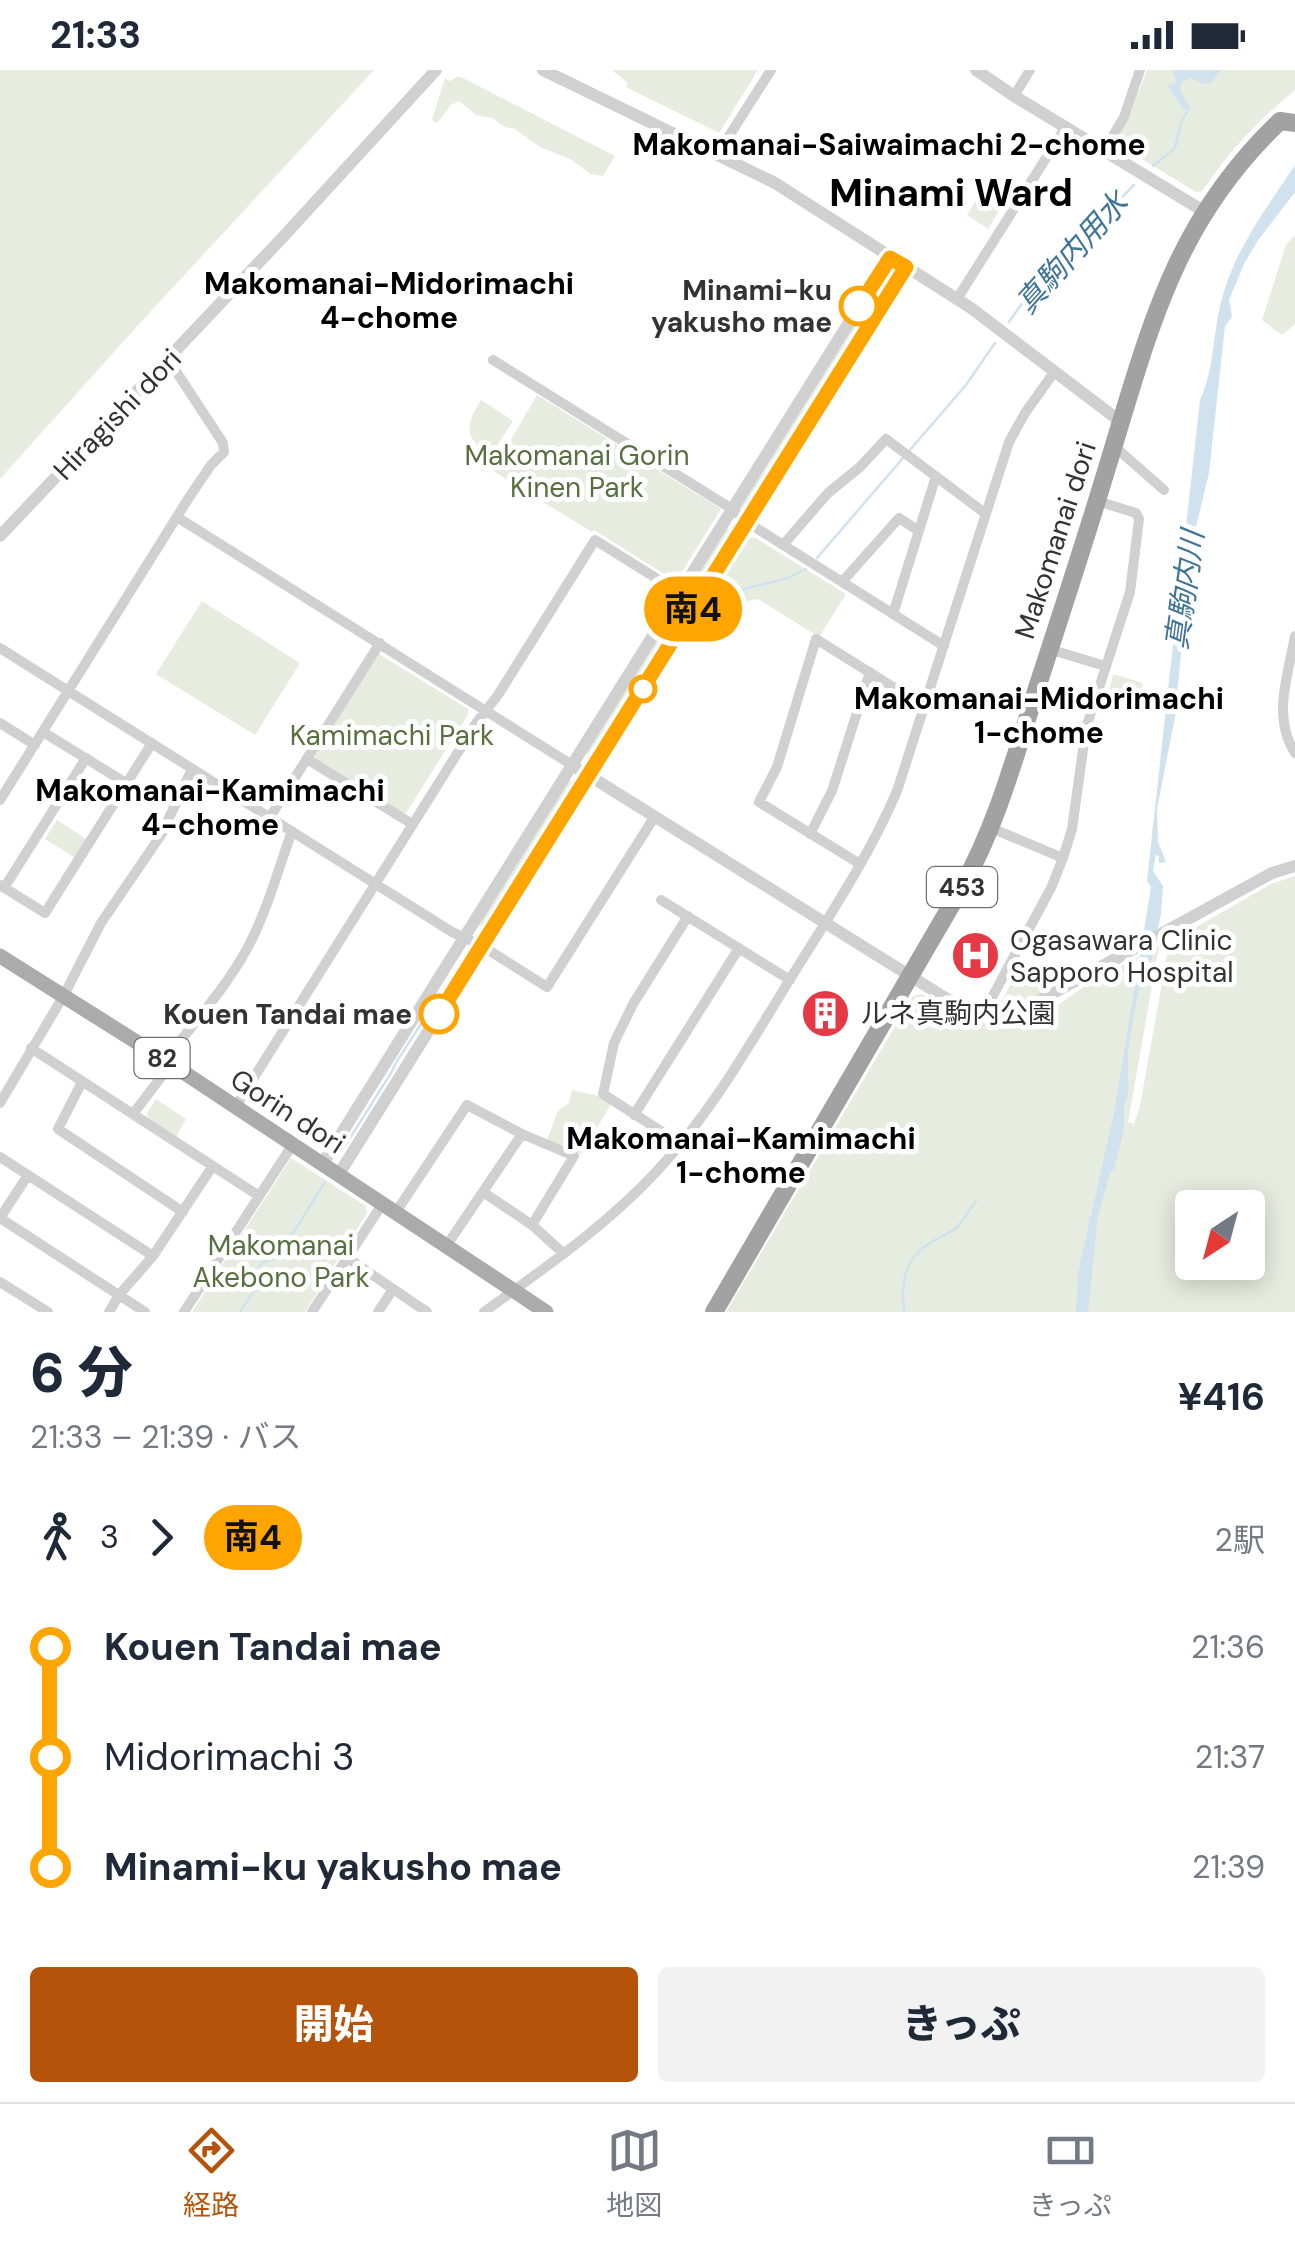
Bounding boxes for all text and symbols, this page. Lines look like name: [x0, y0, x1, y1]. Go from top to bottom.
text: 21:33: [50, 10, 141, 60]
district label: Makomanai-Saiwaimachi 2-chome: [632, 125, 1146, 164]
district label: Minami Ward: [829, 168, 1073, 218]
water label: 真駒内用水: [1007, 182, 1138, 321]
district label: Makomanai-Midorimachi 4-chome: [204, 264, 574, 337]
place label: Minami-ku yakusho mae: [651, 272, 832, 341]
marker: Minami-ku yakusho mae: [840, 287, 878, 325]
street label: Hiragishi dori: [45, 341, 189, 488]
park label: Makomanai Gorin Kinen Park: [464, 437, 690, 506]
street label: Makomanai dori: [1006, 437, 1105, 644]
water label: 真駒内川: [1157, 525, 1213, 652]
line badge: 南4: [648, 576, 738, 642]
text: 南4: [664, 586, 722, 632]
unlabelled marker: [630, 676, 656, 702]
district label: Makomanai-Midorimachi 1-chome: [854, 679, 1224, 752]
park label: Kamimachi Park: [290, 717, 494, 754]
district label: Makomanai-Kamimachi 4-chome: [35, 771, 385, 844]
road number: 453: [927, 867, 997, 907]
place label: Ogasawara Clinic Sapporo Hospital: [1010, 922, 1233, 991]
hospital icon: Ogasawara Clinic Sapporo Hospital: [949, 930, 1001, 982]
building icon: ルネ真駒内公園: [799, 987, 851, 1039]
marker: Kouen Tandai mae: [420, 995, 458, 1033]
place label: ルネ真駒内公園: [860, 995, 1056, 1032]
place label: Kouen Tandai mae: [163, 996, 412, 1033]
road number: 82: [134, 1038, 190, 1078]
street label: Gorin dori: [223, 1061, 352, 1162]
district label: Makomanai-Kamimachi 1-chome: [566, 1119, 916, 1192]
north arrow: [1175, 1190, 1265, 1280]
map controls: [1175, 1190, 1265, 1280]
park label: Makomanai Akebono Park: [192, 1227, 370, 1296]
text: 6 分: [30, 1337, 133, 1409]
text: ¥416: [1178, 1372, 1265, 1422]
text: 21:33 – 21:39 · バス: [30, 1416, 301, 1458]
icon: walk: [30, 1510, 85, 1565]
icon: forward: [134, 1510, 189, 1565]
text: 南4: [224, 1514, 282, 1560]
text: 3: [100, 1516, 119, 1558]
text: 2駅: [1215, 1519, 1265, 1561]
text: Kouen Tandai mae: [104, 1622, 442, 1672]
text: 21:36: [1191, 1626, 1265, 1668]
text: Midorimachi 3: [104, 1732, 354, 1782]
text: 21:37: [1195, 1736, 1265, 1778]
text: Minami-ku yakusho mae: [104, 1842, 562, 1892]
text: 21:39: [1192, 1846, 1265, 1888]
button: 開始: [30, 1967, 638, 2082]
button: きっぷ: [658, 1967, 1265, 2082]
tab: 経路: [183, 2123, 239, 2224]
tab: 地図: [606, 2123, 662, 2224]
tab: きっぷ: [1029, 2123, 1112, 2224]

